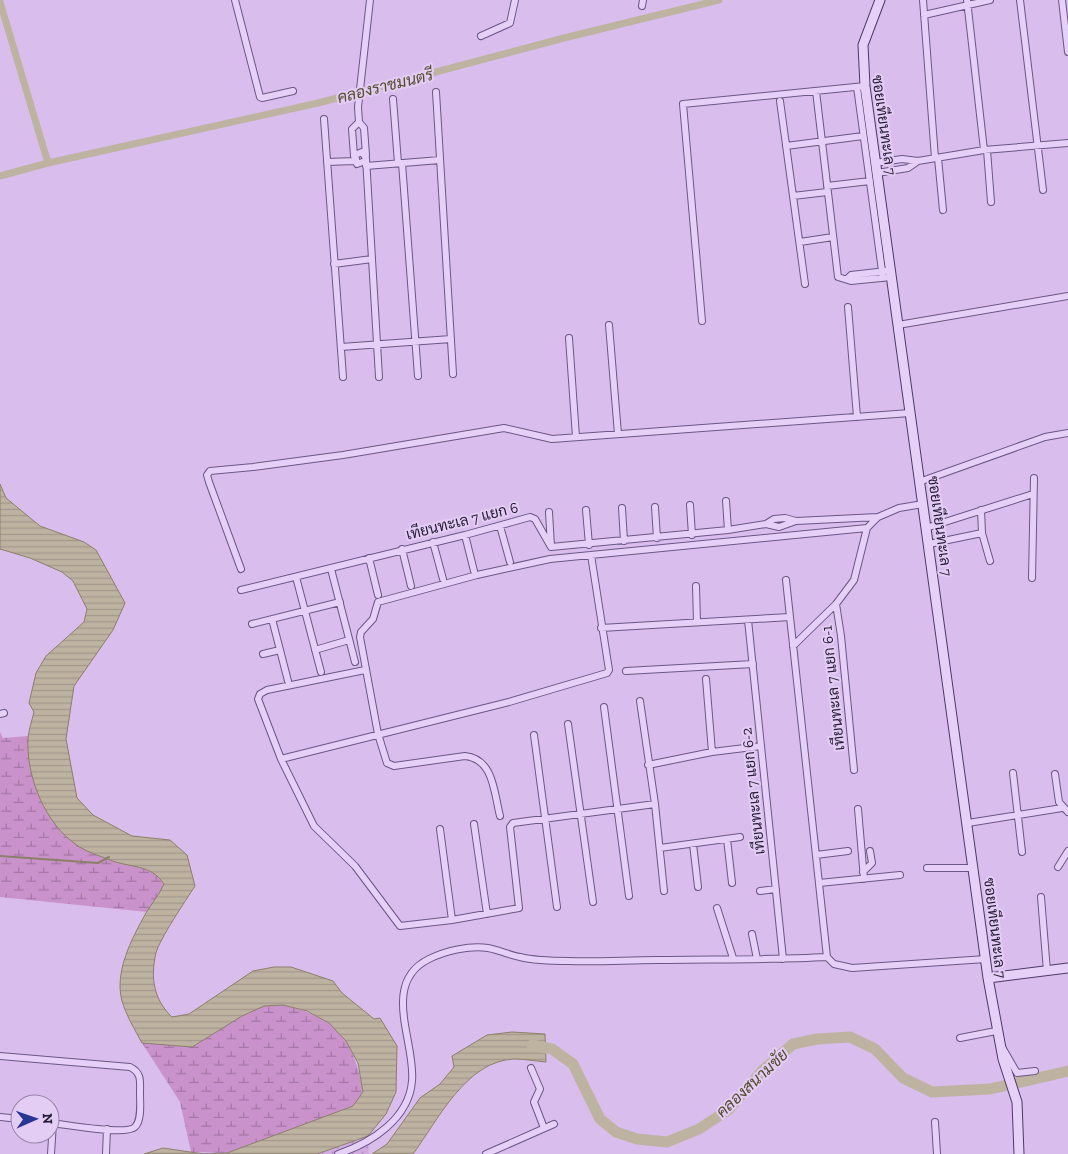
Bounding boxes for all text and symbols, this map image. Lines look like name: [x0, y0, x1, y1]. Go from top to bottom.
water label: คลองราชมนตรี: [335, 63, 436, 107]
street label: ซอยเทียนทะเล 7: [868, 74, 901, 176]
street label: ซอยเทียนทะเล 7: [924, 475, 957, 577]
street label: เทียนทะเล 7 แยก 6: [404, 497, 520, 544]
street label: เทียนทะเล 7 แยก 6-1: [816, 624, 849, 752]
street label: เทียนทะเล 7 แยก 6-2: [736, 726, 769, 856]
street label: ซอยเทียนทะเล 7: [980, 877, 1011, 979]
water label: คลองสนามชัย: [711, 1044, 792, 1121]
north arrow: [10, 1094, 60, 1144]
text: N: [39, 1113, 56, 1125]

